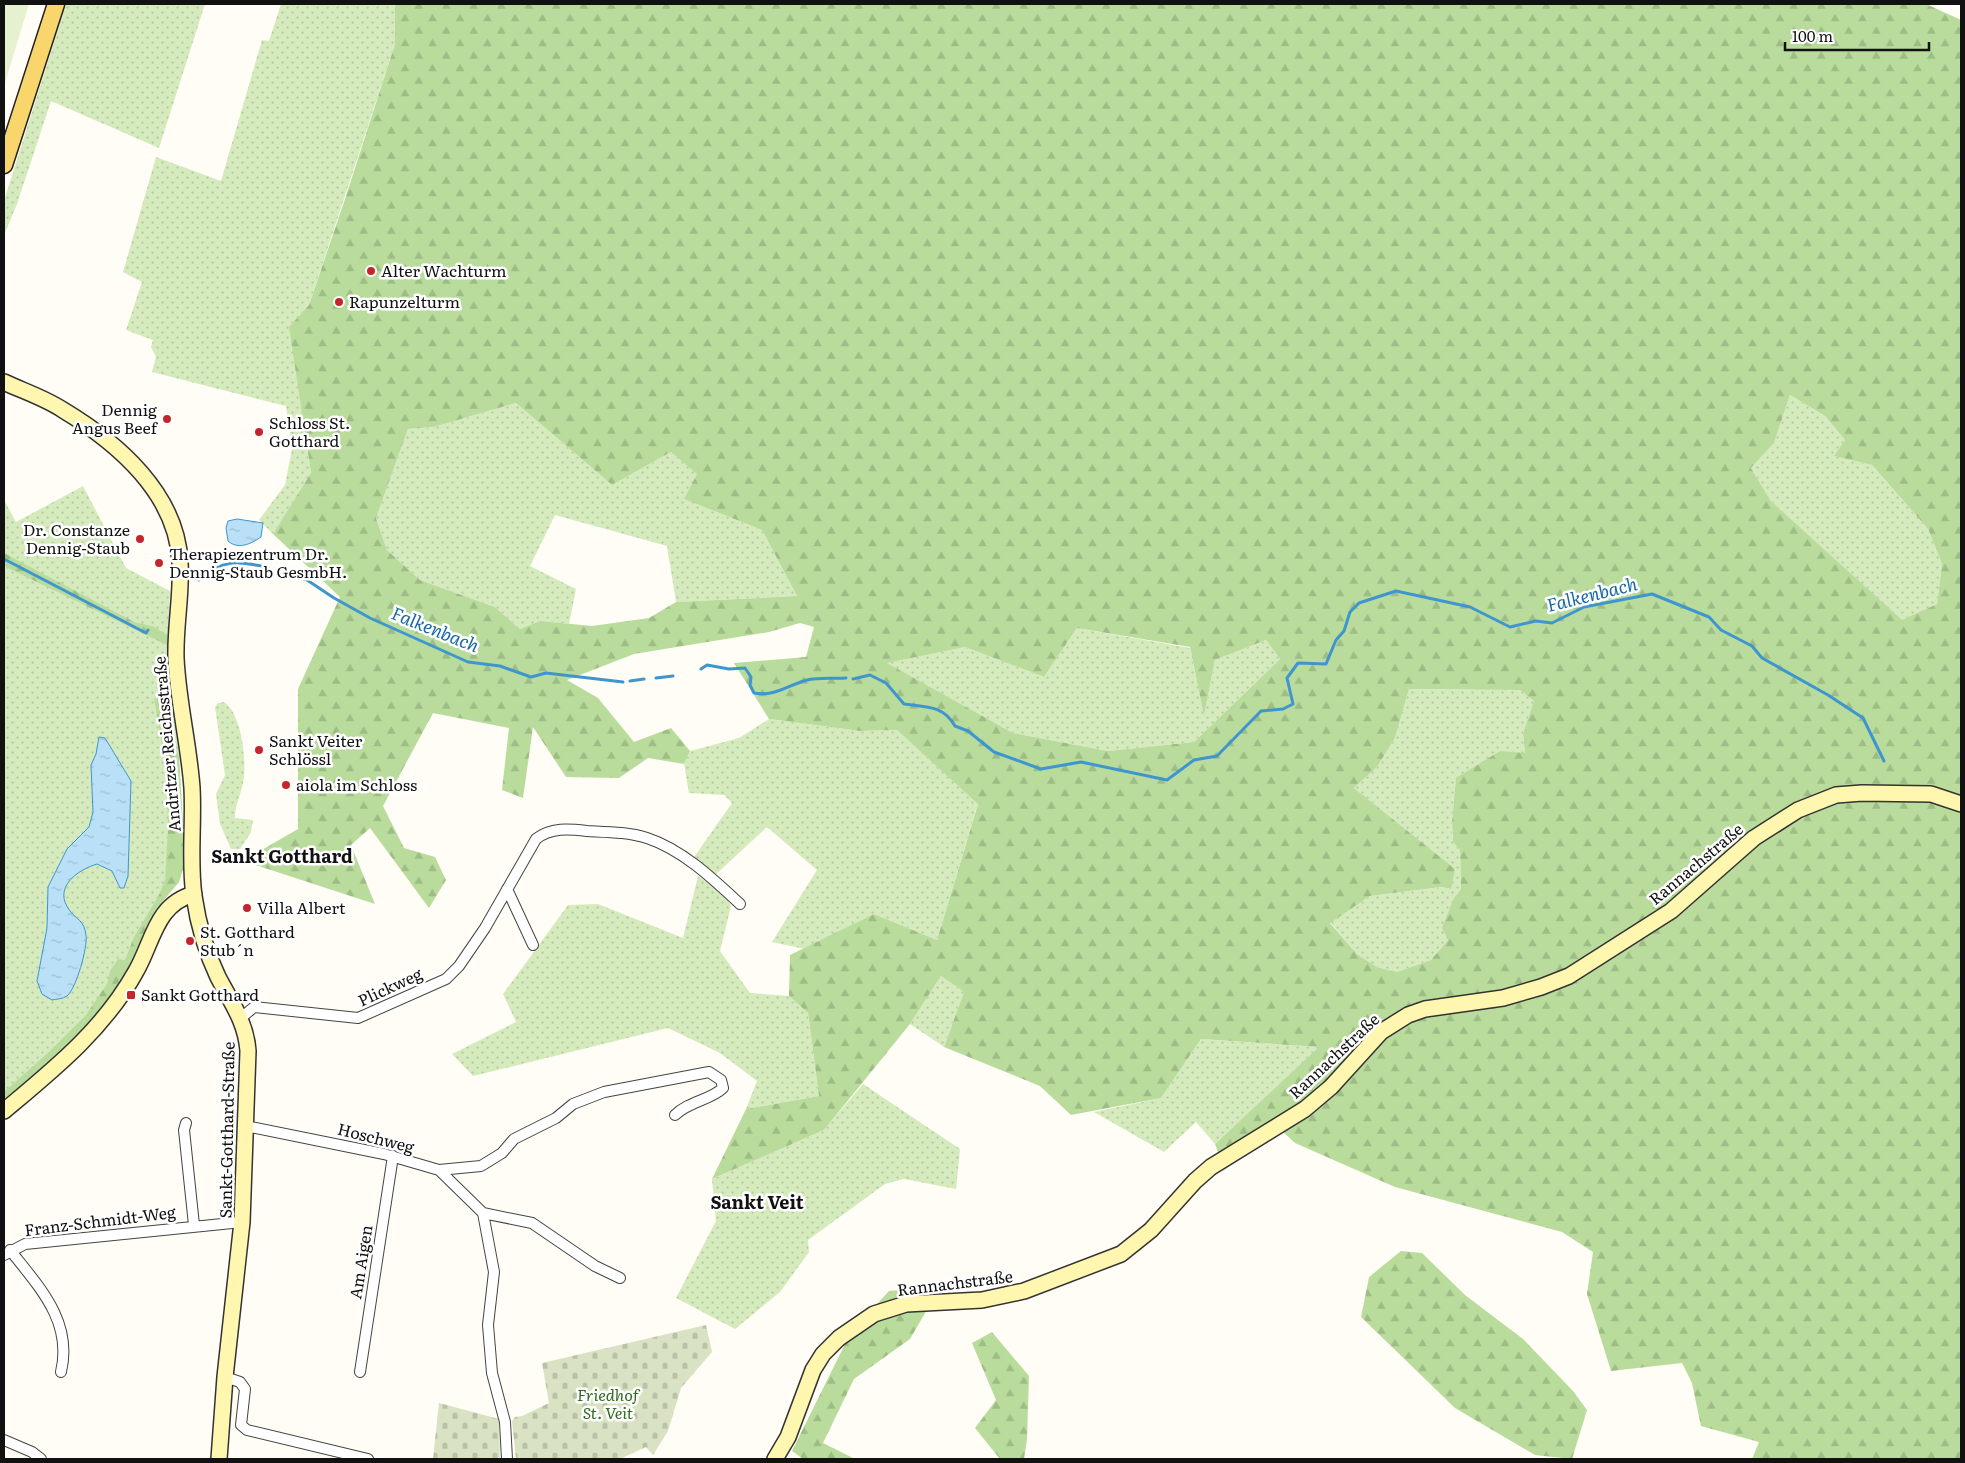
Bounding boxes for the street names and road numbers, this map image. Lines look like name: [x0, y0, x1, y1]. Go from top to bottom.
street label: Andritzer Reichsstraße: [146, 655, 186, 833]
street label: Rannachstraße: [1643, 817, 1748, 910]
street label: Plickweg: [353, 961, 426, 1011]
street label: Rannachstraße: [1283, 1007, 1384, 1104]
street label: Sankt-Gotthard-Straße: [212, 1041, 240, 1218]
street label: Hoschweg: [335, 1116, 417, 1158]
street label: Franz-Schmidt-Weg: [23, 1199, 177, 1241]
street label: Am Aigen: [342, 1223, 378, 1301]
street label: Rannachstraße: [896, 1263, 1014, 1301]

